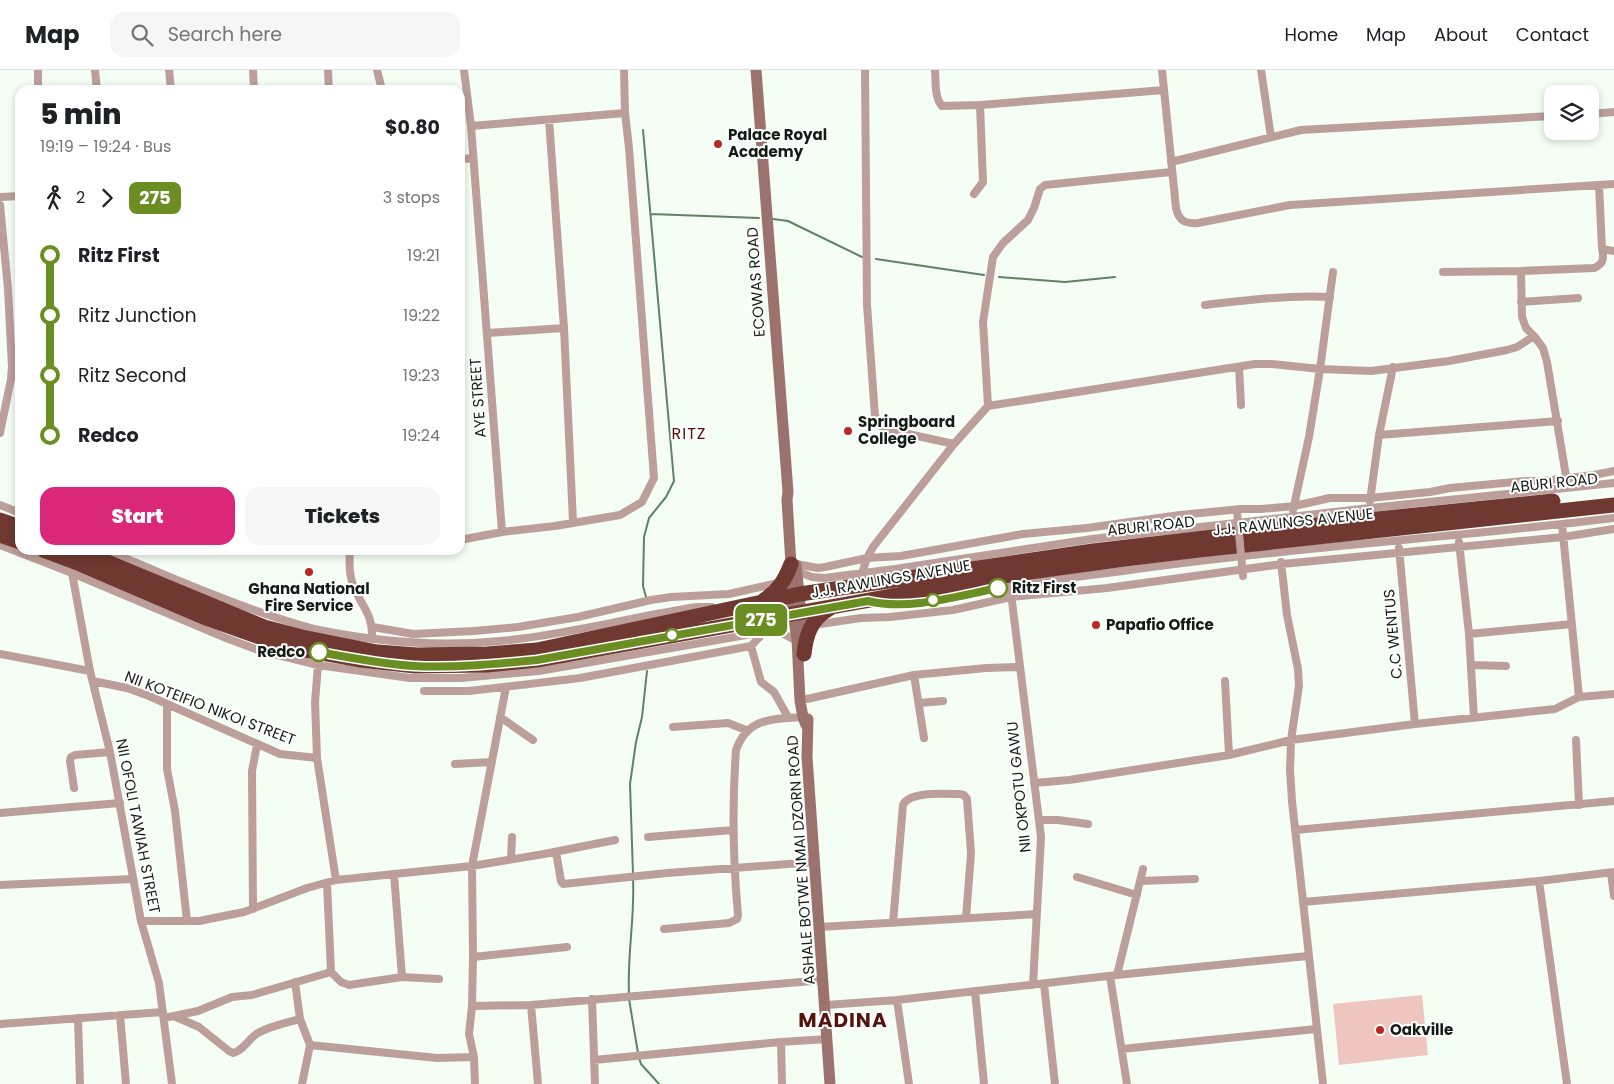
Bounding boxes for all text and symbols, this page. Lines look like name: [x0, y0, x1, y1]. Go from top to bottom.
search box: [110, 12, 460, 57]
text: Map: [25, 18, 80, 51]
icon: search: [128, 21, 156, 49]
text: Search here: [168, 21, 282, 48]
text: Home: [1284, 22, 1338, 47]
text: Map: [1366, 22, 1406, 47]
text: About: [1434, 22, 1488, 47]
text: Contact: [1516, 22, 1589, 47]
map controls: [1544, 85, 1599, 140]
button: layers: [1544, 85, 1599, 140]
text: 5 min: [40, 95, 121, 134]
text: $0.80: [385, 114, 440, 141]
place label: Palace Royal Academy: [728, 124, 827, 162]
text: 19:19 – 19:24 · Bus: [40, 135, 171, 158]
marker: Palace Royal Academy: [712, 138, 724, 150]
icon: walk: [40, 184, 68, 212]
icon: forward: [93, 184, 121, 212]
text: 275: [139, 185, 171, 210]
text: 2: [76, 186, 85, 209]
text: 3 stops: [383, 186, 440, 209]
street label: ECOWAS ROAD: [741, 226, 770, 338]
text: Ritz First: [78, 242, 160, 269]
text: 19:21: [407, 244, 440, 267]
text: Ritz Junction: [78, 302, 197, 329]
text: 19:22: [403, 304, 440, 327]
street label: AYE STREET: [464, 357, 491, 439]
text: Ritz Second: [78, 362, 187, 389]
text: 19:23: [403, 364, 440, 387]
place label: Springboard College: [858, 411, 955, 449]
text: Redco: [78, 422, 139, 449]
district label: RITZ: [672, 422, 706, 445]
text: 19:24: [402, 424, 440, 447]
marker: Springboard College: [842, 425, 854, 437]
street label: ABURI ROAD: [1509, 467, 1599, 498]
button: Start: [40, 487, 235, 545]
button: Tickets: [245, 487, 440, 545]
street label: J.J. RAWLINGS AVENUE: [1211, 503, 1374, 540]
street label: ABURI ROAD: [1106, 510, 1196, 541]
street label: J.J. RAWLINGS AVENUE: [810, 554, 972, 603]
marker: Ghana National Fire Service: [303, 566, 315, 578]
place label: Ritz First: [1012, 577, 1076, 598]
place label: Ghana National Fire Service: [248, 578, 370, 616]
marker: Ritz First: [988, 578, 1008, 598]
street label: C.C WENTUS: [1378, 588, 1407, 680]
unlabelled marker: [926, 593, 940, 607]
line badge: 275: [732, 604, 790, 636]
text: 275: [745, 607, 777, 632]
place label: Papafio Office: [1106, 614, 1214, 635]
marker: Papafio Office: [1090, 619, 1102, 631]
unlabelled marker: [665, 628, 679, 642]
place label: Redco: [257, 641, 305, 662]
marker: Redco: [309, 642, 329, 662]
street label: NII KOTEIFIO NIKOI STREET: [122, 665, 299, 750]
street label: NII OKPOTU GAWU: [1001, 720, 1036, 854]
street label: ASHALE BOTWE NMAI DZORN ROAD: [781, 735, 820, 986]
street label: NII OFOLI TAWIAH STREET: [111, 737, 166, 915]
district label: MADINA: [798, 1006, 888, 1034]
place label: Oakville: [1390, 1019, 1453, 1040]
marker: Oakville: [1374, 1024, 1386, 1036]

